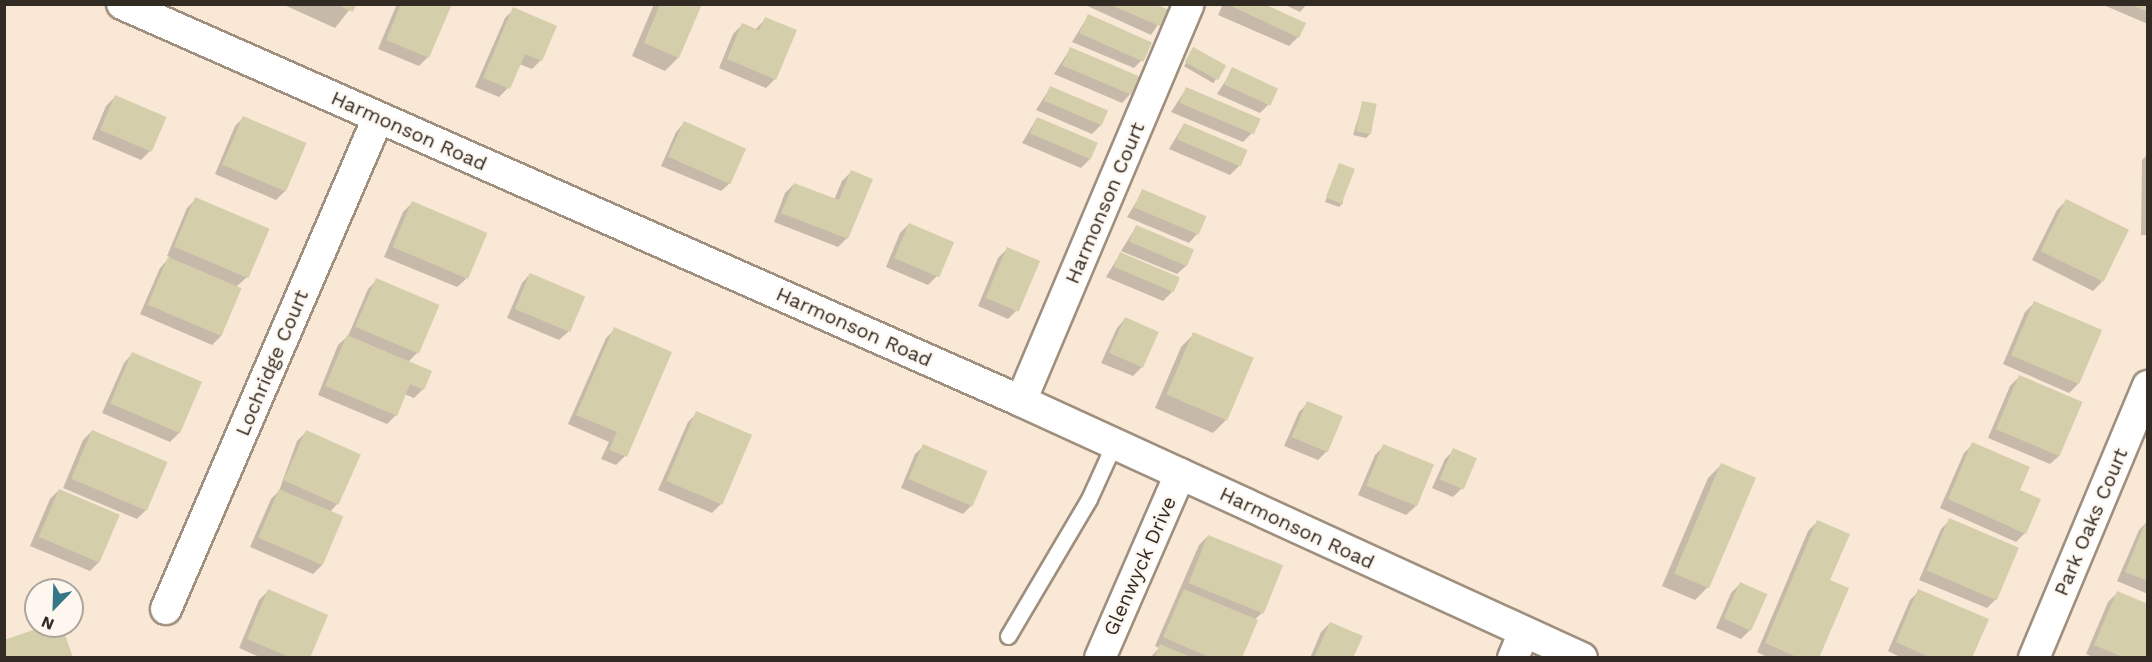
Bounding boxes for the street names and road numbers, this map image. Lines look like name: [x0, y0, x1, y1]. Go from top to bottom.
street label: Harmonson Road: [327, 86, 491, 176]
street label: Harmonson Court: [1060, 119, 1150, 287]
street label: Harmonson Road: [772, 282, 936, 372]
street label: Lochridge Court: [230, 286, 314, 440]
street label: Park Oaks Court: [2049, 444, 2133, 600]
street label: Harmonson Road: [1216, 482, 1378, 574]
street label: Glenwyck Drive: [1098, 492, 1182, 640]

